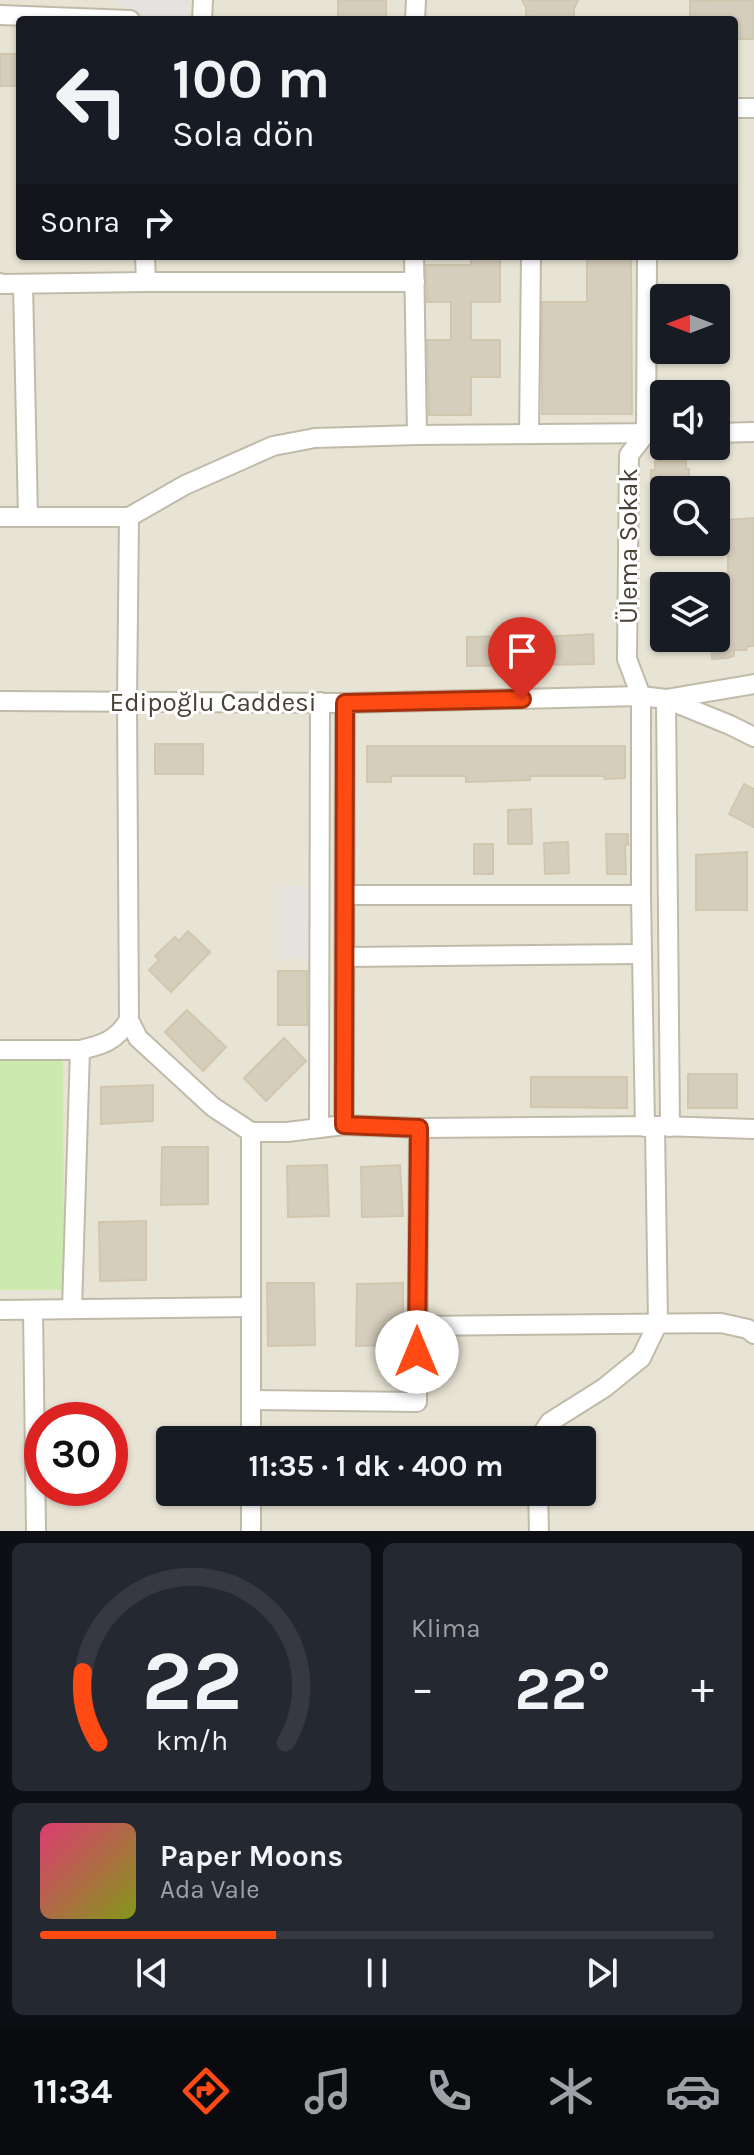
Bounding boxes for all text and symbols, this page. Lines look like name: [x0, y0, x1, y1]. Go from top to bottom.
text: 100 m: [172, 46, 330, 111]
icon: left: [40, 48, 144, 152]
text: Sola dön: [172, 113, 315, 155]
icon: right: [136, 200, 180, 244]
text: Sonra: [40, 204, 120, 240]
north arrow: [650, 284, 730, 364]
map controls: [650, 284, 730, 652]
button: sound: [650, 380, 730, 460]
street label: Ülema Sokak: [613, 468, 644, 624]
button: search: [650, 476, 730, 556]
button: layers: [650, 572, 730, 652]
pin: [488, 617, 556, 699]
icon: arrive: [500, 629, 544, 673]
street label: Edipoğlu Caddesi: [110, 687, 316, 718]
position arrow: [375, 1310, 459, 1394]
speed limit sign: 30: [24, 1402, 128, 1506]
text: 11:35 · 1 dk · 400 m: [248, 1448, 504, 1484]
text: Klima: [411, 1613, 480, 1644]
text: 22: [141, 1633, 242, 1730]
text: 22°: [515, 1654, 610, 1724]
text: −: [411, 1663, 434, 1714]
text: +: [691, 1663, 714, 1714]
text: km/h: [155, 1724, 228, 1757]
text: Paper Moons: [160, 1838, 343, 1874]
text: Ada Vale: [160, 1874, 260, 1905]
icon: previous: [130, 1951, 174, 1995]
icon: pause: [355, 1951, 399, 1995]
icon: next: [580, 1951, 624, 1995]
icon: directions: [178, 2063, 234, 2119]
icon: music: [300, 2063, 356, 2119]
icon: phone: [421, 2063, 477, 2119]
icon: climate: [543, 2063, 599, 2119]
icon: car: [665, 2063, 721, 2119]
text: 11:34: [33, 2070, 112, 2112]

